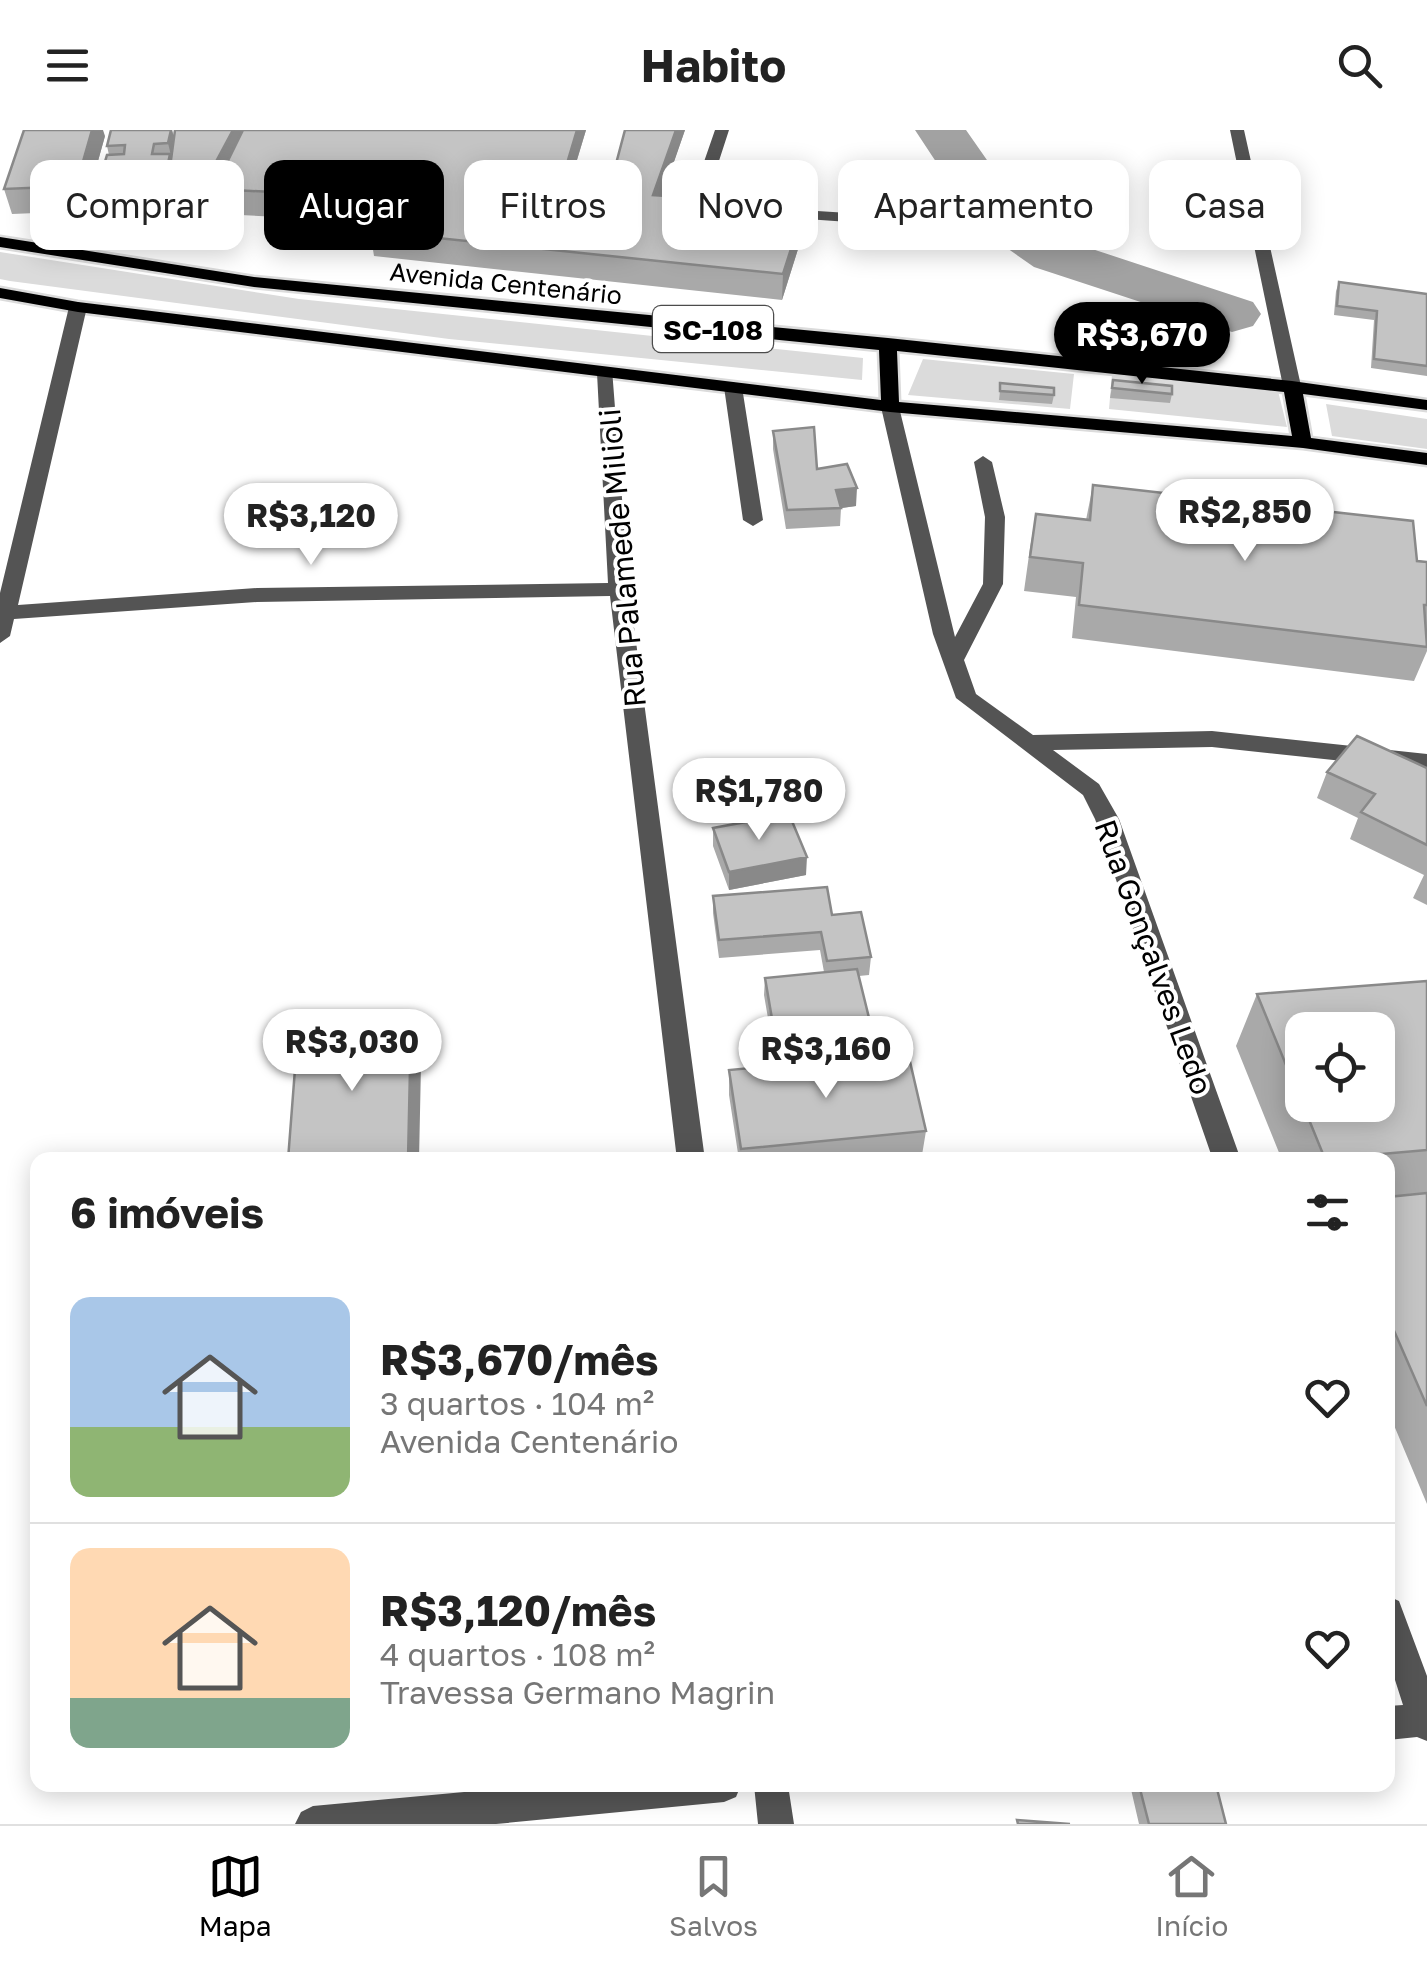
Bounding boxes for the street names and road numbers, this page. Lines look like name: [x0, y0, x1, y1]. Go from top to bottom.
street label: Avenida Centenário: [388, 255, 624, 311]
road number: SC-108: [653, 306, 773, 352]
street label: Rua Palamede Milioli: [591, 407, 653, 709]
street label: Rua Gonçalves Ledo: [1088, 815, 1220, 1099]

